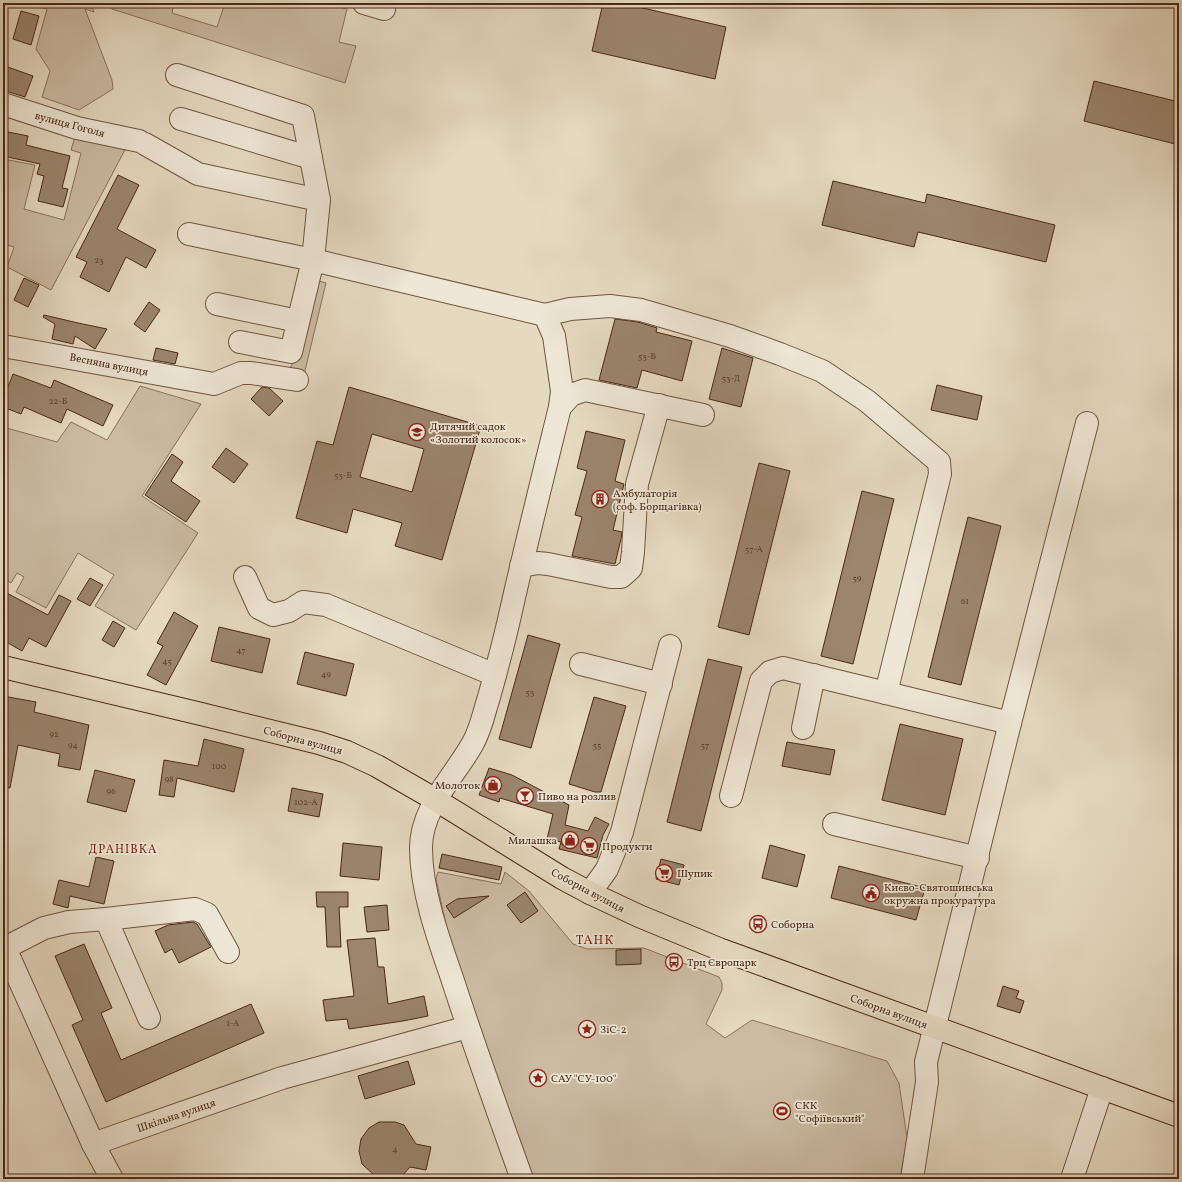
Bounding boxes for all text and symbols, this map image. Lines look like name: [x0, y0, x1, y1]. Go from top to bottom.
street label: вулиця Гоголя: [33, 109, 106, 142]
house number: 23: [94, 254, 104, 267]
street label: Весняна вулиця: [68, 350, 150, 380]
house number: 53-Б: [638, 350, 656, 363]
house number: 53-Д: [722, 372, 741, 385]
house number: 22-Б: [49, 395, 68, 408]
place label: Дитячий садок «Золотий колосок»: [430, 420, 527, 448]
school or university icon: Дитячий садок «Золотий колосок»: [407, 422, 427, 442]
house number: 53-Б: [334, 469, 352, 482]
place label: Амбулаторія (соф. Борщагівка): [613, 487, 702, 515]
building icon: Амбулаторія (соф. Борщагівка): [590, 489, 610, 509]
house number: 57-А: [745, 543, 764, 556]
house number: 59: [853, 572, 862, 585]
house number: 61: [961, 595, 969, 608]
house number: 47: [236, 644, 246, 657]
house number: 45: [162, 655, 172, 668]
house number: 49: [321, 668, 331, 681]
house number: 53: [526, 686, 535, 699]
street label: Соборна вулиця: [261, 724, 344, 759]
house number: 92: [49, 728, 59, 741]
house number: 94: [68, 739, 78, 752]
house number: 55: [593, 739, 601, 752]
house number: 57: [701, 739, 709, 752]
house number: 100: [212, 760, 227, 773]
house number: 98: [164, 773, 174, 786]
shop icon: Молоток: [483, 775, 503, 795]
place label: Молоток: [435, 779, 480, 794]
house number: 96: [106, 785, 116, 798]
bar icon: Пиво на розлив: [515, 786, 535, 806]
place label: Пиво на розлив: [538, 790, 616, 805]
house number: 102-А: [294, 796, 318, 809]
shop icon: Милашка: [560, 830, 580, 850]
place label: Милашка: [508, 834, 558, 849]
supermarket icon: Продукти: [579, 836, 599, 856]
place label: Продукти: [602, 840, 653, 855]
district label: ДРАНІВКА: [89, 842, 157, 858]
supermarket icon: Шупик: [654, 863, 674, 883]
street label: Соборна вулиця: [548, 866, 627, 917]
place label: Шупик: [677, 867, 713, 882]
place label: Києво-Святошинська окружна прокуратура: [884, 881, 996, 909]
public building icon: Києво-Святошинська окружна прокуратура: [861, 883, 881, 903]
bus stop icon: Соборна: [748, 914, 768, 934]
place label: Соборна: [771, 918, 815, 933]
district label: ТАНК: [576, 932, 614, 950]
bus stop icon: Трц Європарк: [664, 952, 684, 972]
place label: Трц Європарк: [687, 956, 757, 971]
street label: Соборна вулиця: [848, 991, 930, 1033]
house number: 1-А: [227, 1017, 240, 1030]
place icon: ЗіС-2: [577, 1019, 597, 1039]
place label: ЗіС-2: [600, 1023, 627, 1038]
place icon: САУ "СУ-100": [528, 1068, 548, 1088]
place label: САУ "СУ-100": [551, 1072, 617, 1087]
street label: Шкільна вулиця: [135, 1096, 218, 1137]
place label: СКК "Софіївський": [795, 1099, 865, 1127]
sports icon: СКК "Софіївський": [772, 1101, 792, 1121]
house number: 4: [392, 1143, 398, 1156]

